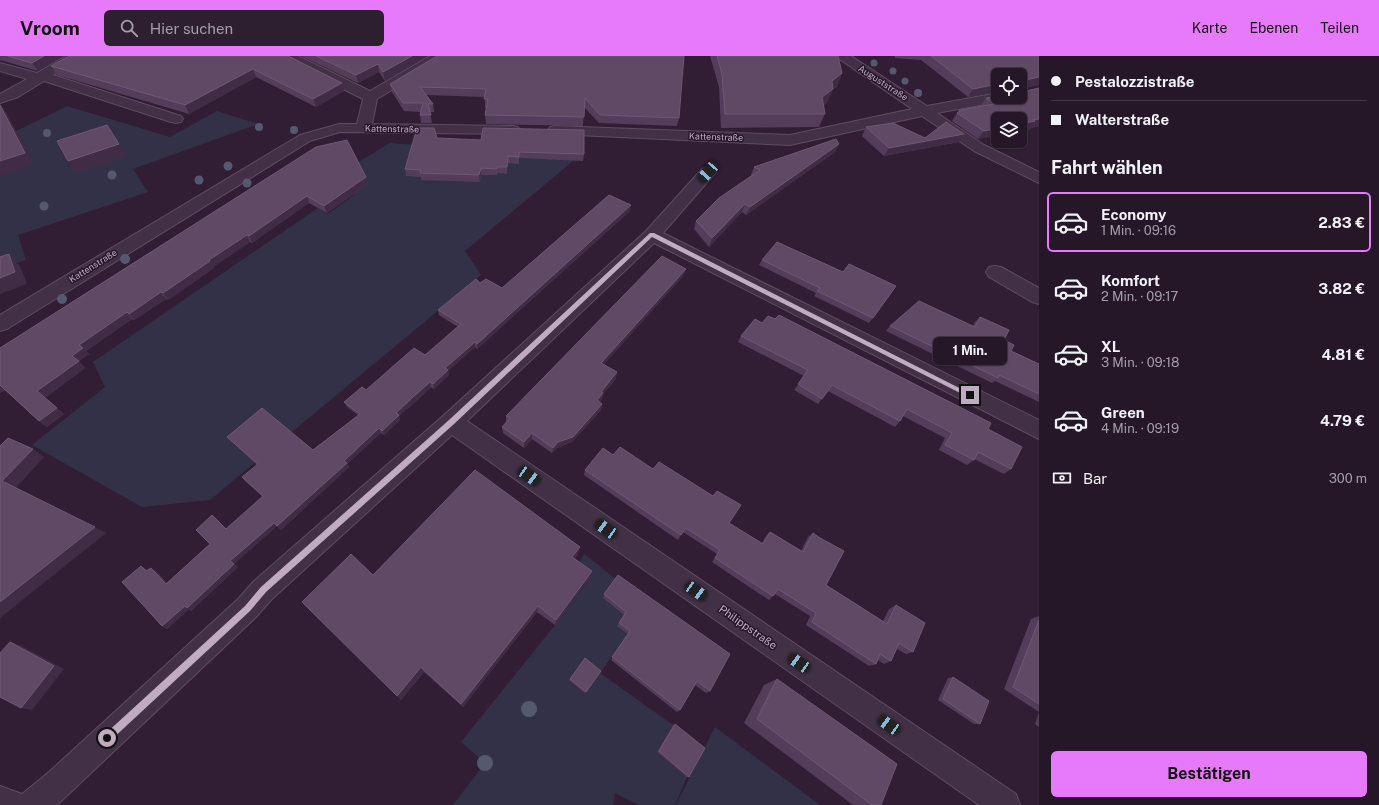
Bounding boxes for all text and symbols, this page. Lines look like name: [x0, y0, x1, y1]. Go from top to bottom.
search box: [104, 10, 384, 46]
text: Vroom: [20, 17, 80, 39]
icon: search: [118, 17, 140, 39]
text: Hier suchen: [150, 20, 233, 37]
text: Karte: [1192, 20, 1227, 36]
text: Ebenen: [1249, 20, 1298, 36]
text: Teilen: [1320, 20, 1359, 36]
street label: Auguststraße: [856, 62, 910, 103]
map controls: [991, 68, 1027, 148]
button: locate: [991, 68, 1027, 104]
text: Pestalozzistraße: [1075, 73, 1194, 90]
text: Walterstraße: [1075, 111, 1169, 128]
button: layers: [991, 112, 1027, 148]
street label: Kattenstraße: [365, 123, 419, 134]
street label: Kattenstraße: [689, 130, 743, 143]
text: Fahrt wählen: [1051, 157, 1163, 178]
car: [696, 159, 720, 185]
icon: car: [1053, 204, 1089, 240]
text: Economy: [1101, 206, 1166, 223]
text: 2.83 €: [1318, 214, 1365, 231]
text: 1 Min. · 09:16: [1101, 223, 1176, 238]
street label: Kattenstraße: [67, 247, 119, 285]
icon: car: [1053, 270, 1089, 306]
text: Komfort: [1101, 272, 1160, 289]
text: 3.82 €: [1318, 280, 1365, 297]
text: 2 Min. · 09:17: [1101, 289, 1178, 304]
icon: car: [1053, 336, 1089, 372]
callout: 1 Min.: [933, 337, 1007, 365]
text: XL: [1101, 338, 1120, 355]
text: 1 Min.: [952, 343, 988, 358]
text: 4.81 €: [1321, 346, 1365, 363]
text: 3 Min. · 09:18: [1101, 355, 1179, 370]
route end: [961, 386, 979, 404]
icon: car: [1053, 402, 1089, 438]
text: Green: [1101, 404, 1145, 421]
text: 4.79 €: [1320, 412, 1365, 429]
text: 4 Min. · 09:19: [1101, 421, 1179, 436]
car: [516, 464, 542, 488]
icon: cash: [1051, 467, 1073, 489]
text: Bar: [1083, 470, 1107, 487]
text: 300 m: [1329, 471, 1367, 486]
car: [593, 517, 619, 541]
car: [683, 579, 709, 603]
street label: Philippstraße: [717, 603, 779, 651]
car: [786, 651, 812, 675]
car: [876, 713, 902, 737]
route start: [98, 729, 116, 747]
button: Bestätigen: [1051, 751, 1367, 797]

